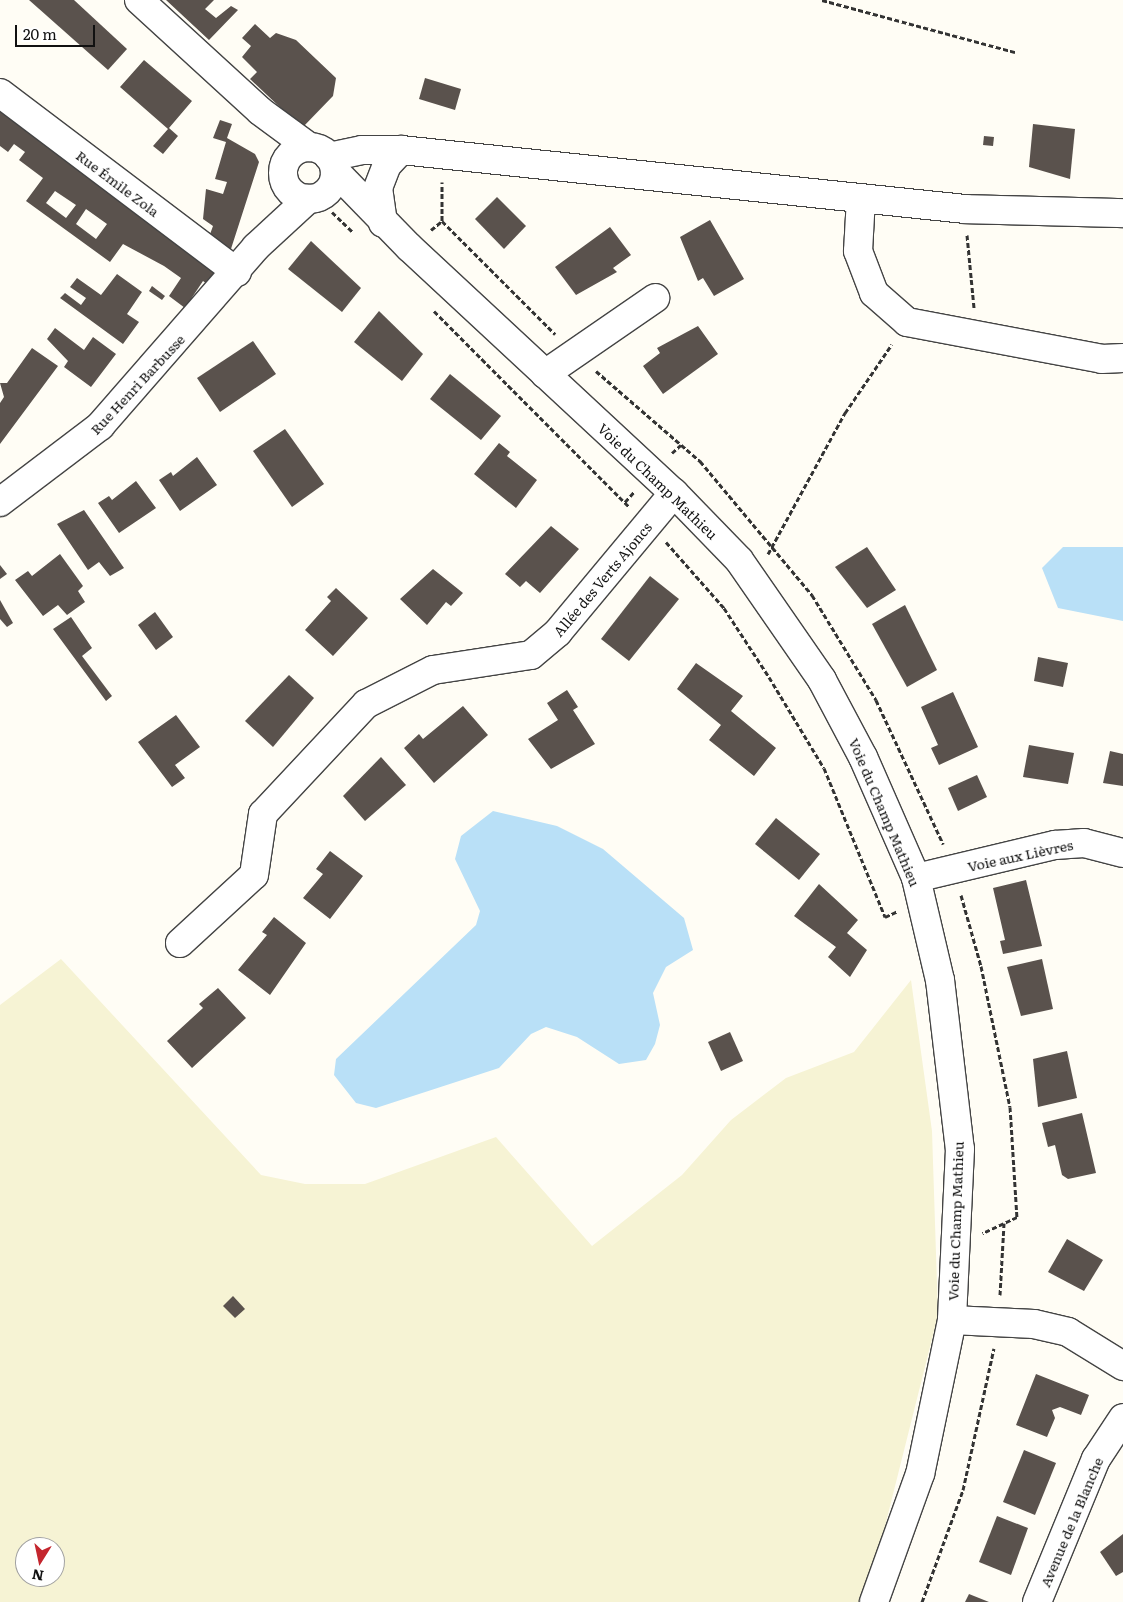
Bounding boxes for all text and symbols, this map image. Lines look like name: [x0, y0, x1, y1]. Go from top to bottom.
scale bar: [18, 15, 98, 47]
text: 20 m: [23, 22, 57, 45]
street label: Rue Émile Zola: [73, 146, 163, 220]
street label: Rue Henri Barbusse: [86, 331, 188, 437]
street label: Voie du Champ Mathieu: [595, 420, 721, 542]
street label: Allée des Verts Ajoncs: [549, 519, 655, 639]
street label: Voie du Champ Mathieu: [846, 735, 924, 889]
street label: Voie aux Lièvres: [966, 836, 1074, 874]
street label: Voie du Champ Mathieu: [944, 1141, 966, 1301]
street label: Avenue de la Blanche: [1036, 1455, 1106, 1589]
north arrow: [15, 1537, 65, 1587]
text: N: [30, 1565, 45, 1587]

